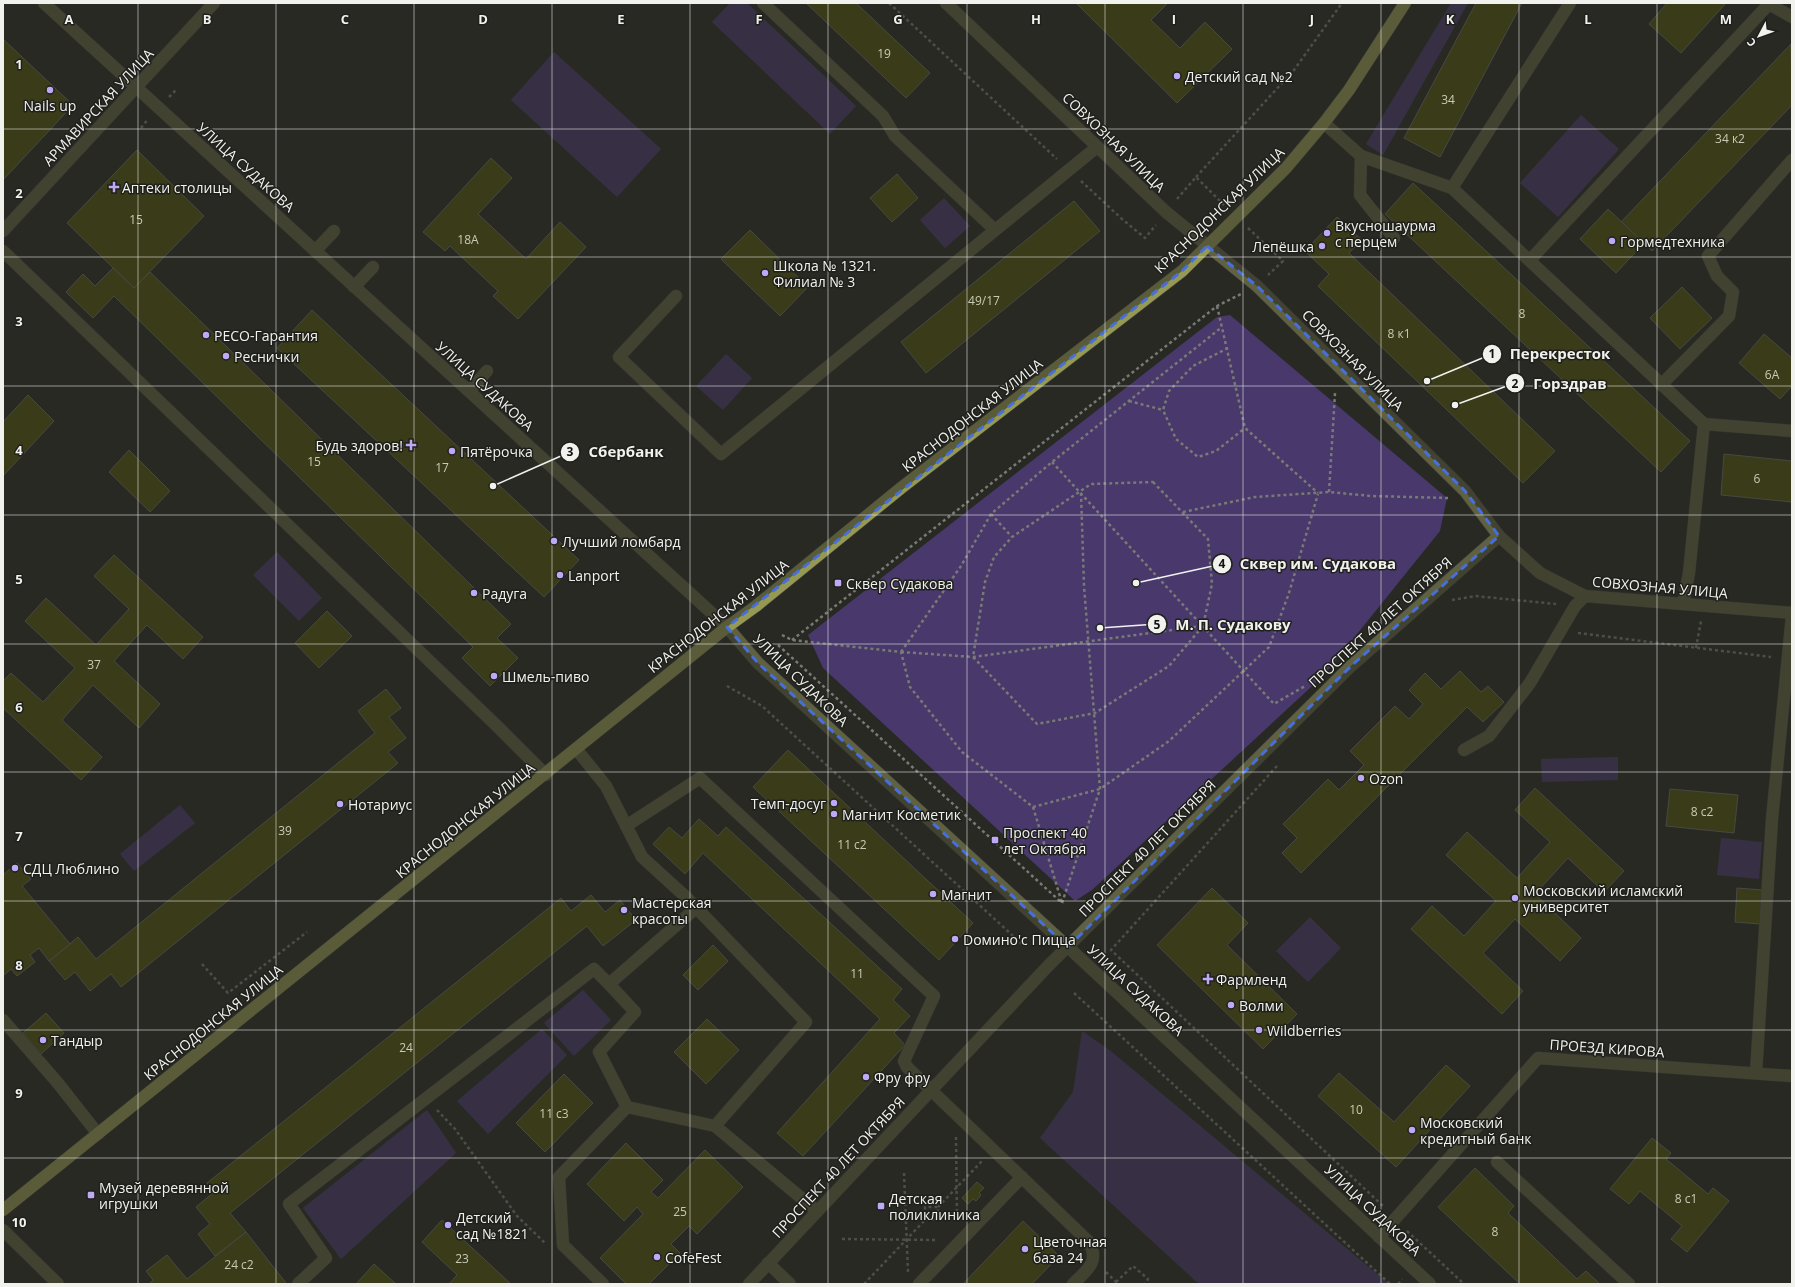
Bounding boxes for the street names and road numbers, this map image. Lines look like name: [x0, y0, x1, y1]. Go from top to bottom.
street label: АРМАВИРСКАЯ УЛИЦА: [39, 44, 157, 170]
street label: СОВХОЗНАЯ УЛИЦА: [1059, 88, 1170, 196]
street label: УЛИЦА СУДАКОВА: [193, 118, 299, 216]
street label: КРАСНОДОНСКАЯ УЛИЦА: [1150, 143, 1288, 277]
street label: СОВХОЗНАЯ УЛИЦА: [1298, 305, 1408, 415]
street label: УЛИЦА СУДАКОВА: [432, 337, 538, 435]
street label: КРАСНОДОНСКАЯ УЛИЦА: [898, 354, 1046, 476]
street label: ПРОСПЕКТ 40 ЛЕТ ОКТЯБРЯ: [1304, 552, 1456, 692]
street label: КРАСНОДОНСКАЯ УЛИЦА: [644, 555, 792, 677]
street label: СОВХОЗНАЯ УЛИЦА: [1592, 572, 1729, 602]
street label: УЛИЦА СУДАКОВА: [749, 630, 853, 730]
street label: КРАСНОДОНСКАЯ УЛИЦА: [392, 758, 539, 882]
street label: ПРОСПЕКТ 40 ЛЕТ ОКТЯБРЯ: [1074, 775, 1220, 921]
street label: УЛИЦА СУДАКОВА: [1084, 940, 1188, 1040]
street label: КРАСНОДОНСКАЯ УЛИЦА: [140, 960, 287, 1084]
street label: ПРОЕЗД КИРОВА: [1549, 1035, 1665, 1061]
street label: ПРОСПЕКТ 40 ЛЕТ ОКТЯБРЯ: [767, 1092, 909, 1242]
street label: УЛИЦА СУДАКОВА: [1321, 1160, 1425, 1260]

